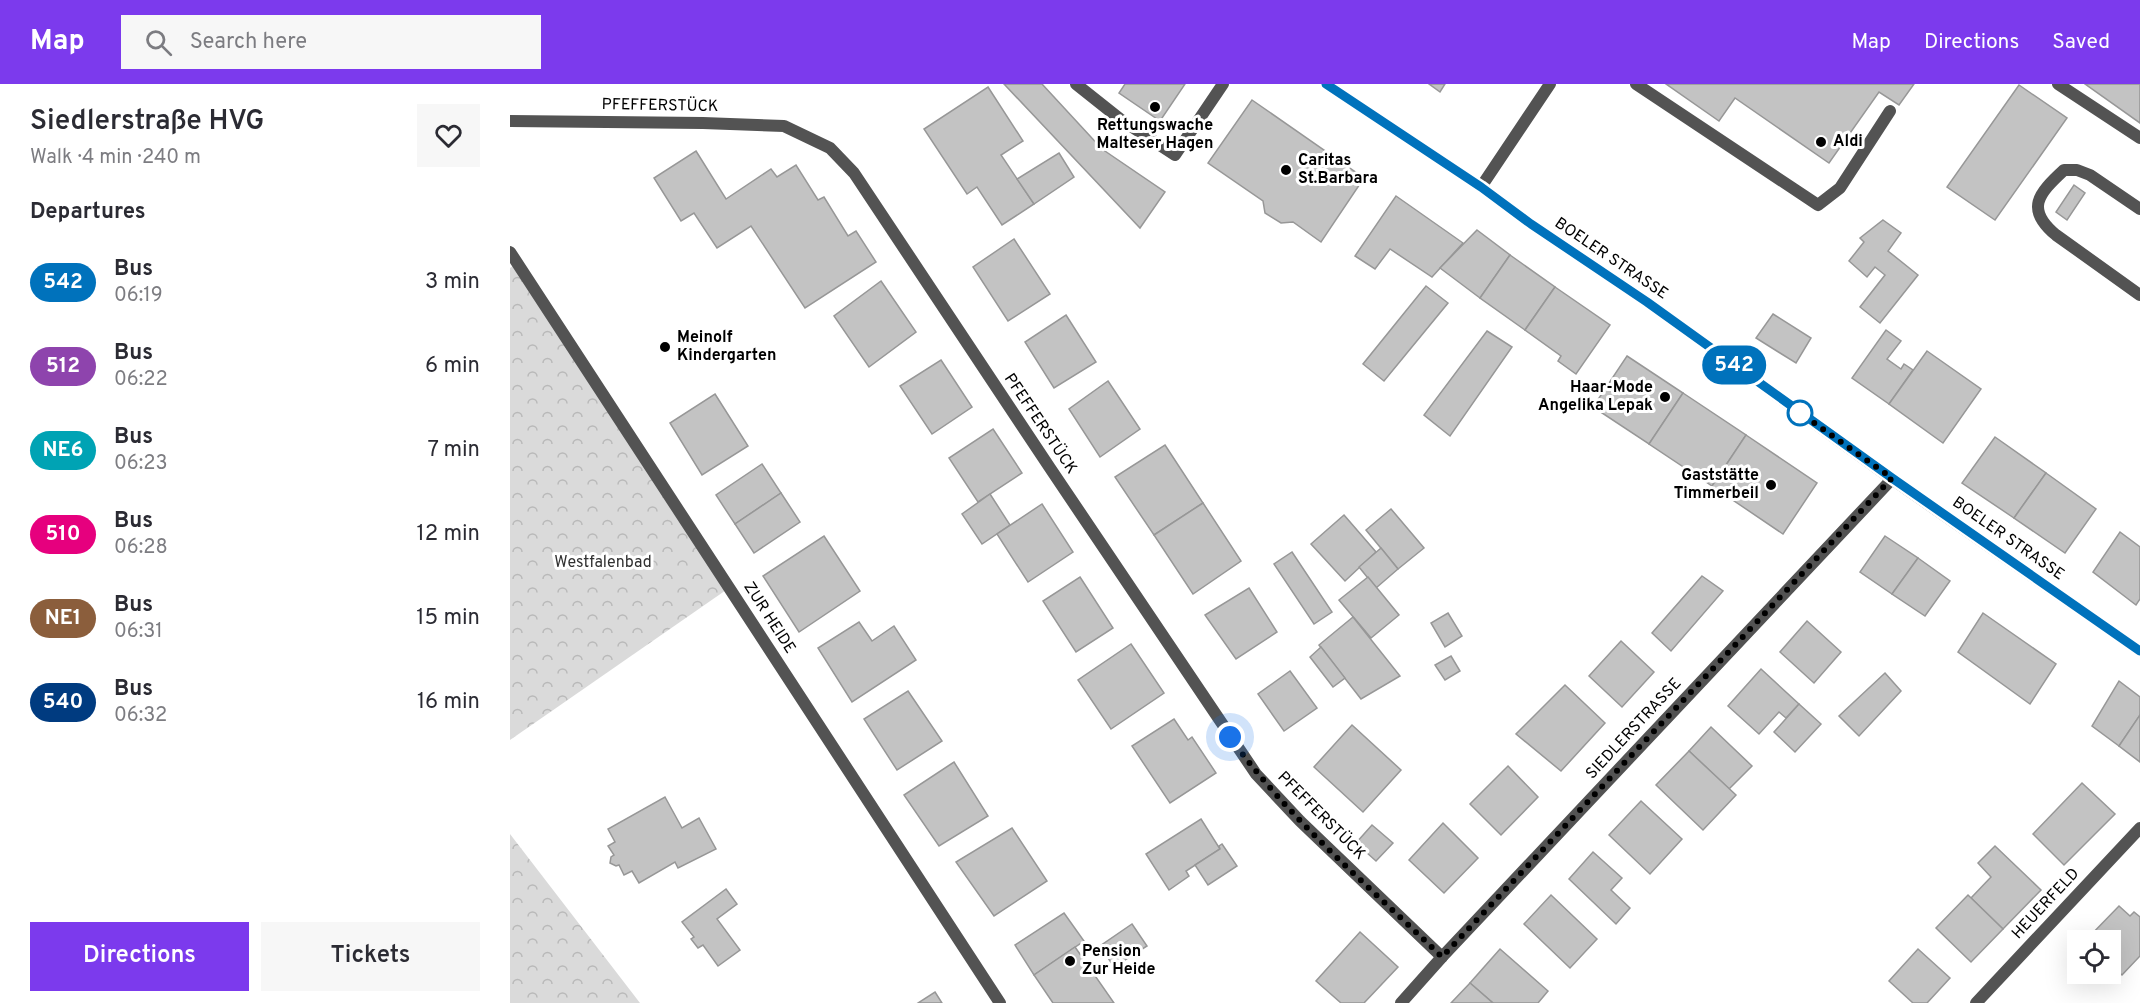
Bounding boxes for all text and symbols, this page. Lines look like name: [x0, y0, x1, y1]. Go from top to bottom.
search box: [121, 15, 541, 69]
text: Map: [30, 24, 85, 60]
icon: search: [142, 26, 175, 59]
text: Search here: [190, 29, 307, 56]
text: Map: [1851, 29, 1891, 56]
text: Directions: [1924, 29, 2019, 56]
text: Saved: [2052, 29, 2110, 56]
street label: PFEFFERSTÜCK: [601, 93, 719, 117]
marker: Rettungswache Malteser Hagen: [1148, 100, 1162, 114]
text: Siedlerstraße HVG: [30, 104, 265, 140]
button: heart: [417, 104, 480, 167]
place label: Rettungswache Malteser Hagen: [1097, 116, 1213, 154]
place label: Aldi: [1833, 132, 1863, 152]
marker: Aldi: [1814, 135, 1828, 149]
text: Walk · 4 min · 240 m: [30, 145, 201, 171]
place label: Caritas St.Barbara: [1298, 151, 1378, 189]
marker: Caritas St.Barbara: [1279, 163, 1293, 177]
text: Departures: [30, 199, 146, 226]
street label: BOELER STRASSE: [1551, 214, 1671, 304]
text: Bus: [114, 256, 153, 283]
text: 542: [43, 269, 83, 296]
text: 3 min: [425, 269, 480, 296]
text: 06:19: [114, 283, 163, 309]
place label: Meinolf Kindergarten: [677, 328, 777, 366]
text: Bus: [114, 340, 153, 367]
marker: Meinolf Kindergarten: [658, 340, 672, 354]
line badge: 542: [1700, 346, 1768, 384]
text: 542: [1714, 352, 1754, 379]
text: 512: [46, 353, 80, 380]
text: 6 min: [425, 353, 480, 380]
text: 06:22: [114, 367, 168, 393]
street label: PFEFFERSTÜCK: [999, 369, 1083, 478]
place label: Haar-Mode Angelika Lepak: [1538, 378, 1653, 416]
marker: Haar-Mode Angelika Lepak: [1658, 390, 1672, 404]
unlabelled marker: [1787, 400, 1813, 426]
text: Bus: [114, 424, 153, 451]
text: NE6: [42, 437, 84, 464]
text: 7 min: [428, 437, 480, 464]
text: 06:23: [114, 451, 168, 477]
place label: Gaststätte Timmerbeil: [1674, 466, 1759, 504]
marker: Gaststätte Timmerbeil: [1764, 478, 1778, 492]
street label: BOELER STRASSE: [1948, 493, 2068, 585]
text: Bus: [114, 508, 153, 535]
text: 510: [45, 521, 81, 548]
text: 12 min: [417, 521, 480, 548]
text: 06:28: [114, 535, 168, 561]
park label: Westfalenbad: [554, 553, 652, 573]
street label: ZUR HEIDE: [738, 578, 800, 658]
text: Bus: [114, 592, 153, 619]
text: NE1: [45, 605, 81, 632]
text: 15 min: [416, 605, 480, 632]
text: 06:31: [114, 619, 163, 645]
street label: SIEDLERSTRASSE: [1582, 674, 1686, 784]
text: Bus: [114, 676, 153, 703]
text: 540: [43, 689, 83, 716]
text: 16 min: [417, 689, 480, 716]
text: 06:32: [114, 703, 167, 729]
your location: [1215, 722, 1245, 752]
street label: PFEFFERSTÜCK: [1273, 766, 1371, 864]
street label: HEUERFELD: [2008, 864, 2084, 944]
button: Directions: [30, 922, 249, 991]
button: Tickets: [261, 922, 480, 991]
map controls: [2067, 930, 2121, 984]
button: locate: [2067, 930, 2121, 984]
place label: Pension Zur Heide: [1082, 942, 1156, 980]
marker: Pension Zur Heide: [1063, 954, 1077, 968]

